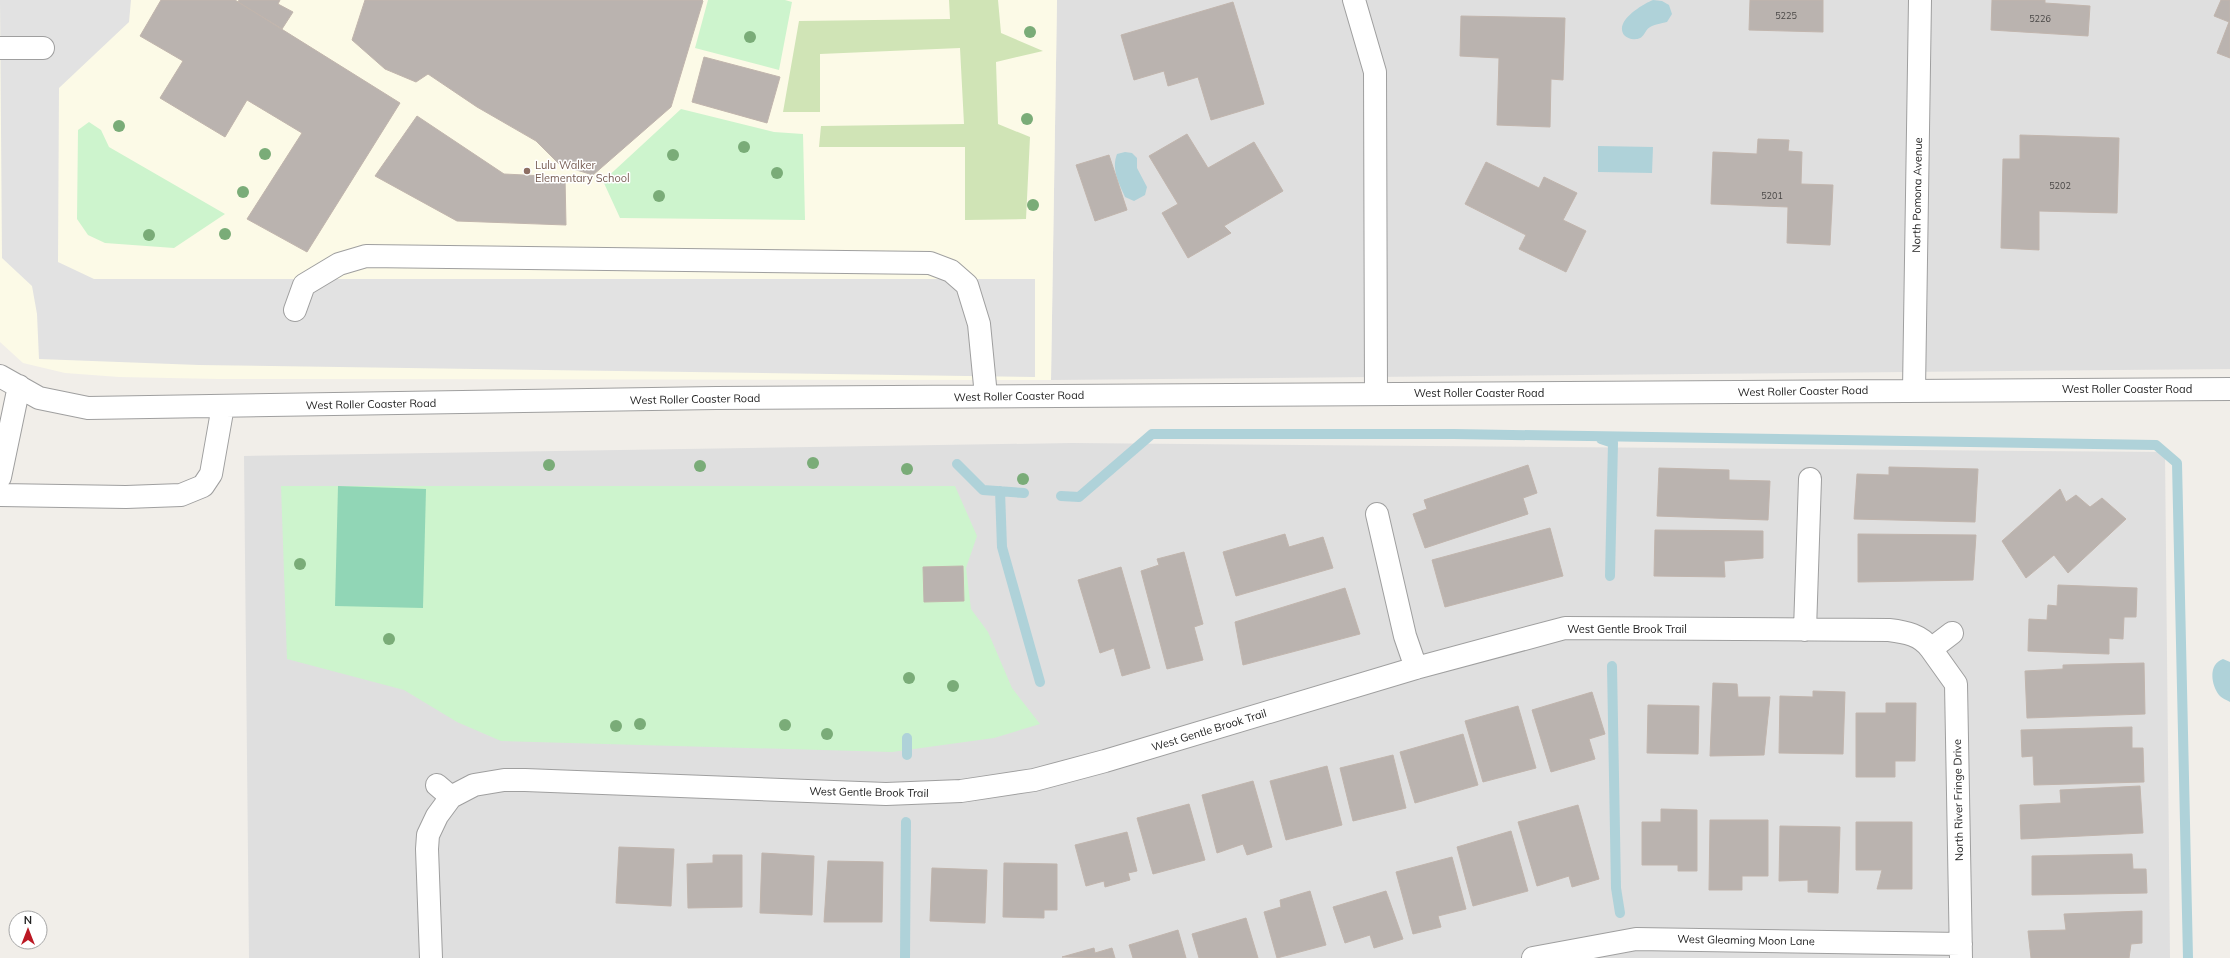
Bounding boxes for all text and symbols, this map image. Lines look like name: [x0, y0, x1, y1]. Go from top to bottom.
house number: 5225: [1775, 10, 1797, 21]
house number: 5226: [2029, 13, 2051, 24]
street label: North Pomona Avenue: [1909, 137, 1925, 253]
place label: Lulu Walker Elementary School: [535, 158, 630, 185]
marker: Lulu Walker Elementary School: [522, 166, 532, 176]
house number: 5202: [2049, 180, 2071, 191]
house number: 5201: [1761, 190, 1783, 201]
street label: West Roller Coaster Road: [2062, 382, 2192, 396]
street label: West Roller Coaster Road: [1738, 383, 1868, 399]
street label: West Roller Coaster Road: [1414, 386, 1544, 400]
street label: West Roller Coaster Road: [954, 388, 1084, 404]
street label: West Roller Coaster Road: [630, 391, 760, 407]
street label: West Roller Coaster Road: [306, 396, 436, 412]
street label: West Gentle Brook Trail: [1567, 622, 1687, 636]
street label: West Gentle Brook Trail: [1150, 706, 1268, 754]
street label: North River Fringe Drive: [1950, 739, 1966, 861]
street label: West Gentle Brook Trail: [809, 784, 929, 800]
north arrow: [8, 910, 48, 950]
text: N: [24, 913, 32, 927]
street label: West Gleaming Moon Lane: [1677, 932, 1815, 948]

